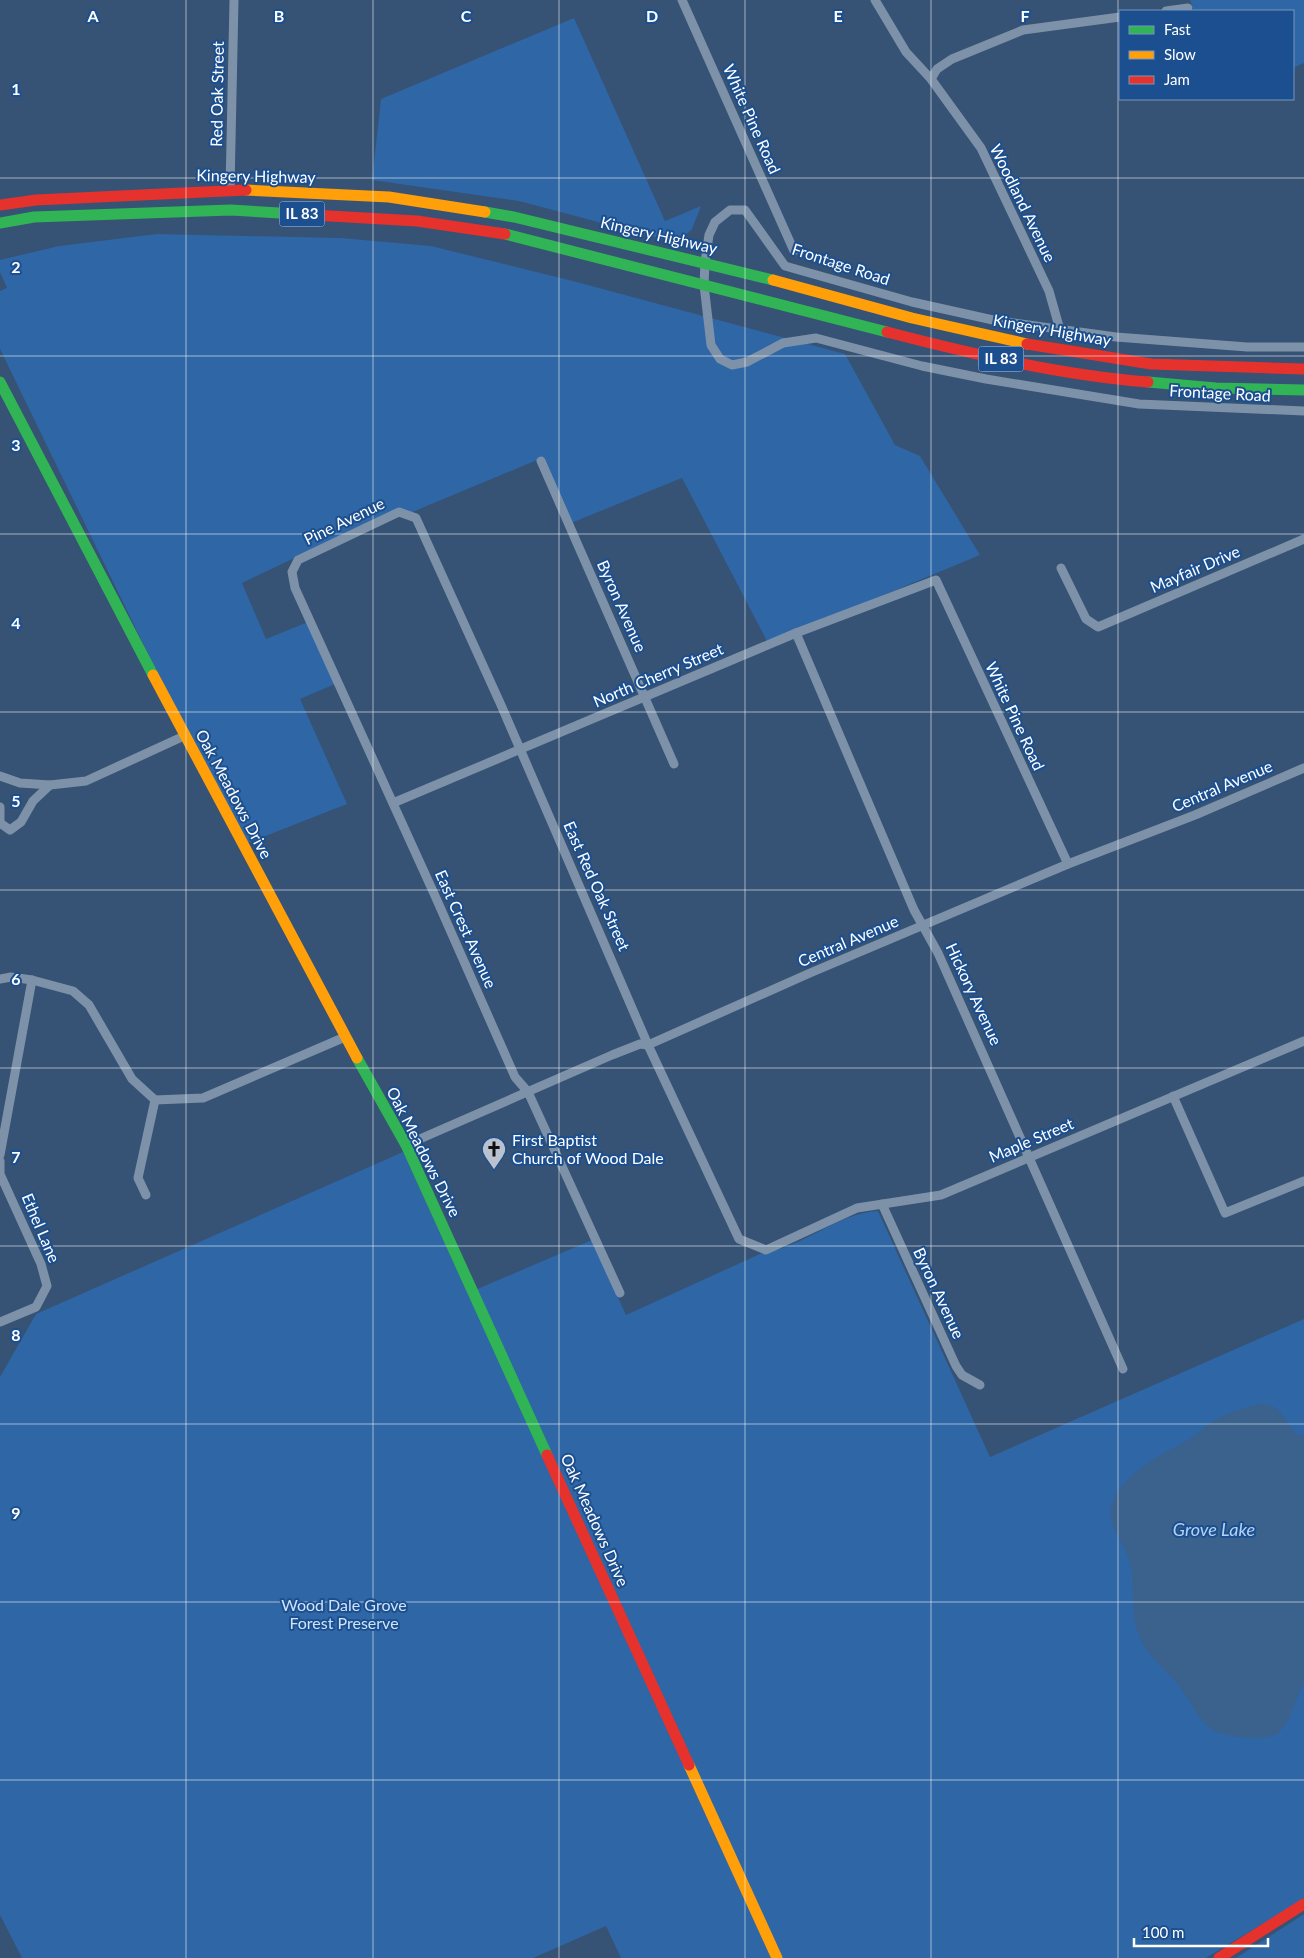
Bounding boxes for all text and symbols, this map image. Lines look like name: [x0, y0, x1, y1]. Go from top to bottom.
text: A: [86, 6, 99, 25]
text: B: [274, 6, 284, 25]
text: C: [461, 6, 472, 25]
text: D: [646, 6, 658, 25]
text: E: [833, 6, 843, 25]
text: F: [1020, 6, 1030, 25]
legend: [1119, 10, 1294, 100]
text: Fast: [1164, 20, 1191, 38]
street label: Red Oak Street: [206, 41, 227, 147]
text: Slow: [1164, 45, 1196, 63]
street label: White Pine Road: [720, 61, 785, 176]
text: Jam: [1164, 70, 1190, 88]
text: 1: [11, 79, 21, 98]
street label: Woodland Avenue: [987, 141, 1060, 265]
street label: Kingery Highway: [196, 165, 317, 186]
road number: IL 83: [280, 202, 324, 226]
street label: Kingery Highway: [599, 212, 720, 257]
street label: Frontage Road: [790, 239, 892, 288]
text: 2: [11, 257, 21, 276]
street label: Kingery Highway: [992, 310, 1113, 349]
road number: IL 83: [978, 346, 1024, 372]
street label: Frontage Road: [1169, 380, 1271, 405]
text: 3: [11, 435, 21, 454]
street label: Pine Avenue: [300, 493, 387, 548]
street label: Mayfair Drive: [1147, 541, 1243, 596]
street label: Byron Avenue: [594, 557, 651, 655]
text: 4: [11, 613, 21, 632]
street label: North Cherry Street: [590, 638, 726, 711]
street label: White Pine Road: [982, 658, 1049, 773]
street label: Oak Meadows Drive: [192, 726, 276, 862]
street label: Central Avenue: [1169, 756, 1275, 815]
text: 5: [11, 791, 21, 810]
street label: East Red Oak Street: [560, 818, 635, 954]
street label: East Crest Avenue: [432, 867, 501, 991]
street label: Central Avenue: [795, 911, 901, 970]
street label: Hickory Avenue: [942, 940, 1006, 1048]
text: 6: [11, 969, 21, 988]
street label: Oak Meadows Drive: [383, 1084, 465, 1220]
street label: Maple Street: [986, 1113, 1076, 1166]
place label: First Baptist Church of Wood Dale: [512, 1130, 664, 1167]
church icon: First Baptist Church of Wood Dale: [481, 1136, 507, 1170]
text: 7: [11, 1147, 21, 1166]
street label: Ethel Lane: [18, 1190, 65, 1265]
street label: Byron Avenue: [910, 1244, 969, 1341]
text: 8: [11, 1325, 21, 1344]
street label: Oak Meadows Drive: [558, 1450, 633, 1589]
text: 9: [11, 1503, 21, 1522]
water label: Grove Lake: [1173, 1518, 1255, 1540]
park label: Wood Dale Grove Forest Preserve: [281, 1595, 407, 1632]
scale bar: [1134, 1916, 1268, 1948]
text: 100 m: [1142, 1923, 1184, 1941]

